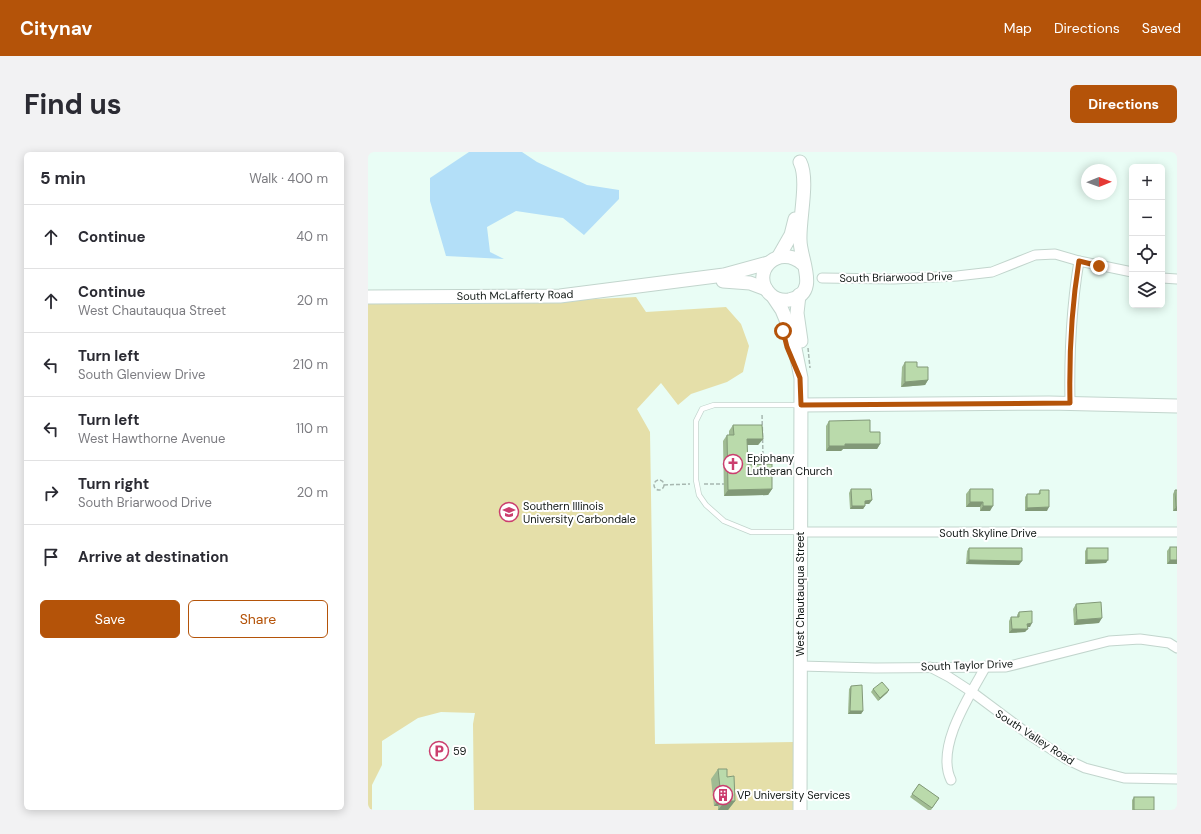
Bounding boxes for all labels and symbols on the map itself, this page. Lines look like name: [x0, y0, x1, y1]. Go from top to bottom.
north arrow: [1081, 164, 1117, 200]
route end: [1090, 257, 1108, 275]
street label: South Briarwood Drive: [839, 269, 953, 285]
street label: South McLafferty Road: [457, 287, 574, 303]
route start: [774, 322, 792, 340]
place label: Epiphany Lutheran Church: [747, 451, 832, 478]
church icon: Epiphany Lutheran Church: [722, 453, 744, 475]
place label: Southern Illinois University Carbondale: [523, 499, 636, 526]
school or university icon: Southern Illinois University Carbondale: [498, 501, 520, 523]
street label: South Skyline Drive: [939, 526, 1037, 540]
street label: West Chautauqua Street: [793, 531, 807, 657]
street label: South Taylor Drive: [921, 656, 1013, 674]
street label: South Valley Road: [993, 706, 1077, 768]
parking icon: 59: [428, 740, 450, 762]
place label: 59: [453, 744, 466, 758]
building icon: VP University Services: [712, 784, 734, 806]
place label: VP University Services: [737, 788, 850, 802]

